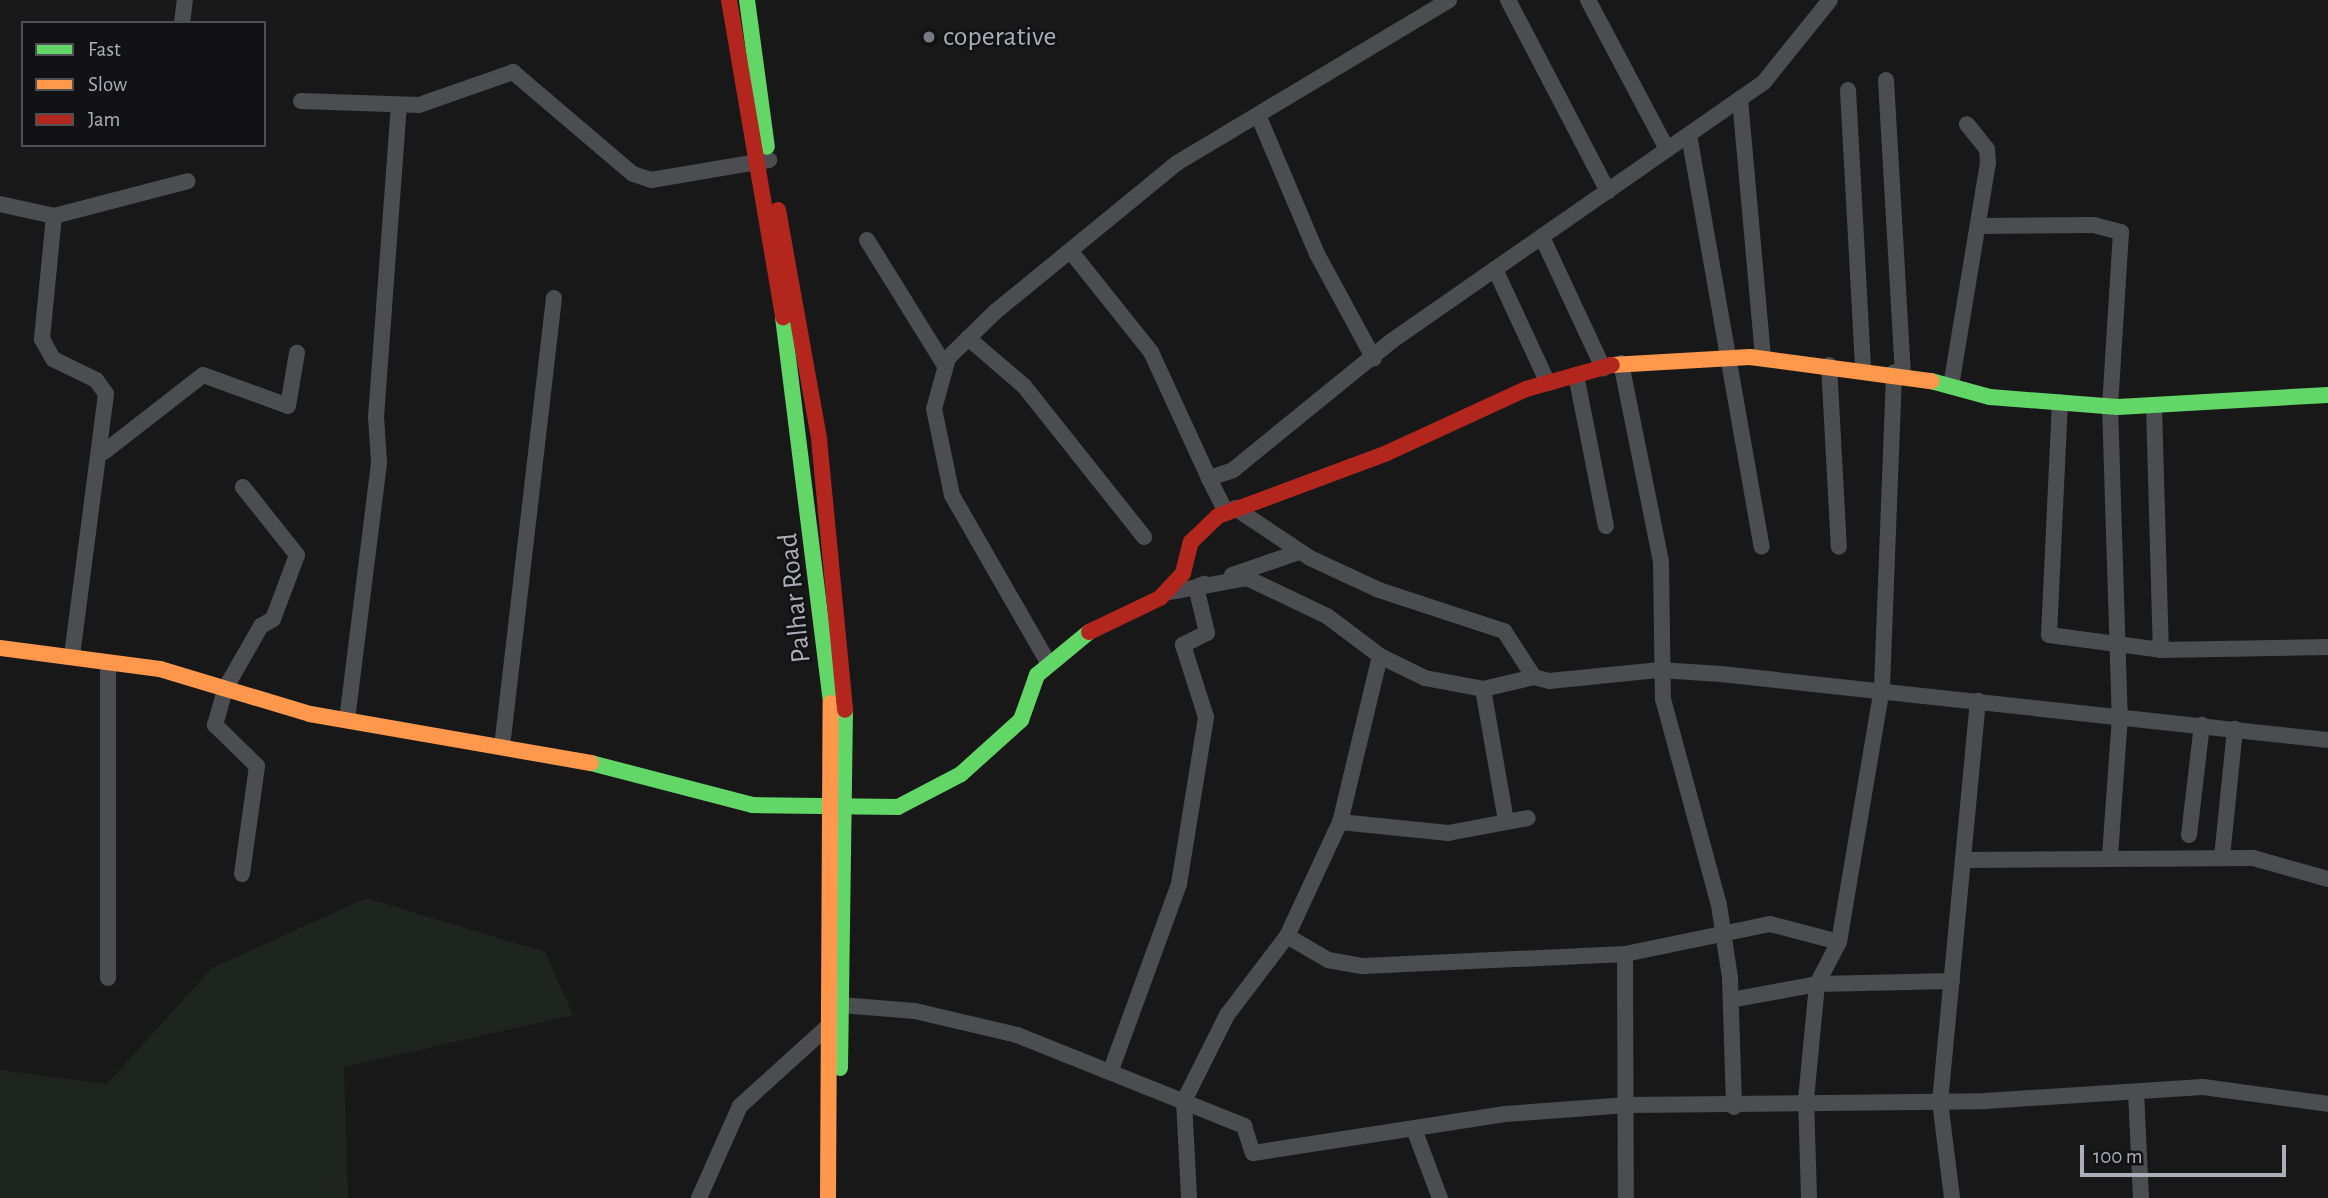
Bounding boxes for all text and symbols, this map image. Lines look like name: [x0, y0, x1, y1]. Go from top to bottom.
place label: coperative: [943, 20, 1056, 54]
legend: [21, 21, 266, 147]
marker: coperative: [921, 29, 937, 45]
text: Fast: [88, 39, 121, 60]
text: Slow: [88, 74, 127, 95]
text: Jam: [88, 109, 120, 130]
street label: Palhar Road: [771, 531, 819, 665]
scale bar: [2083, 1132, 2290, 1176]
text: 100 m: [2093, 1146, 2143, 1167]

